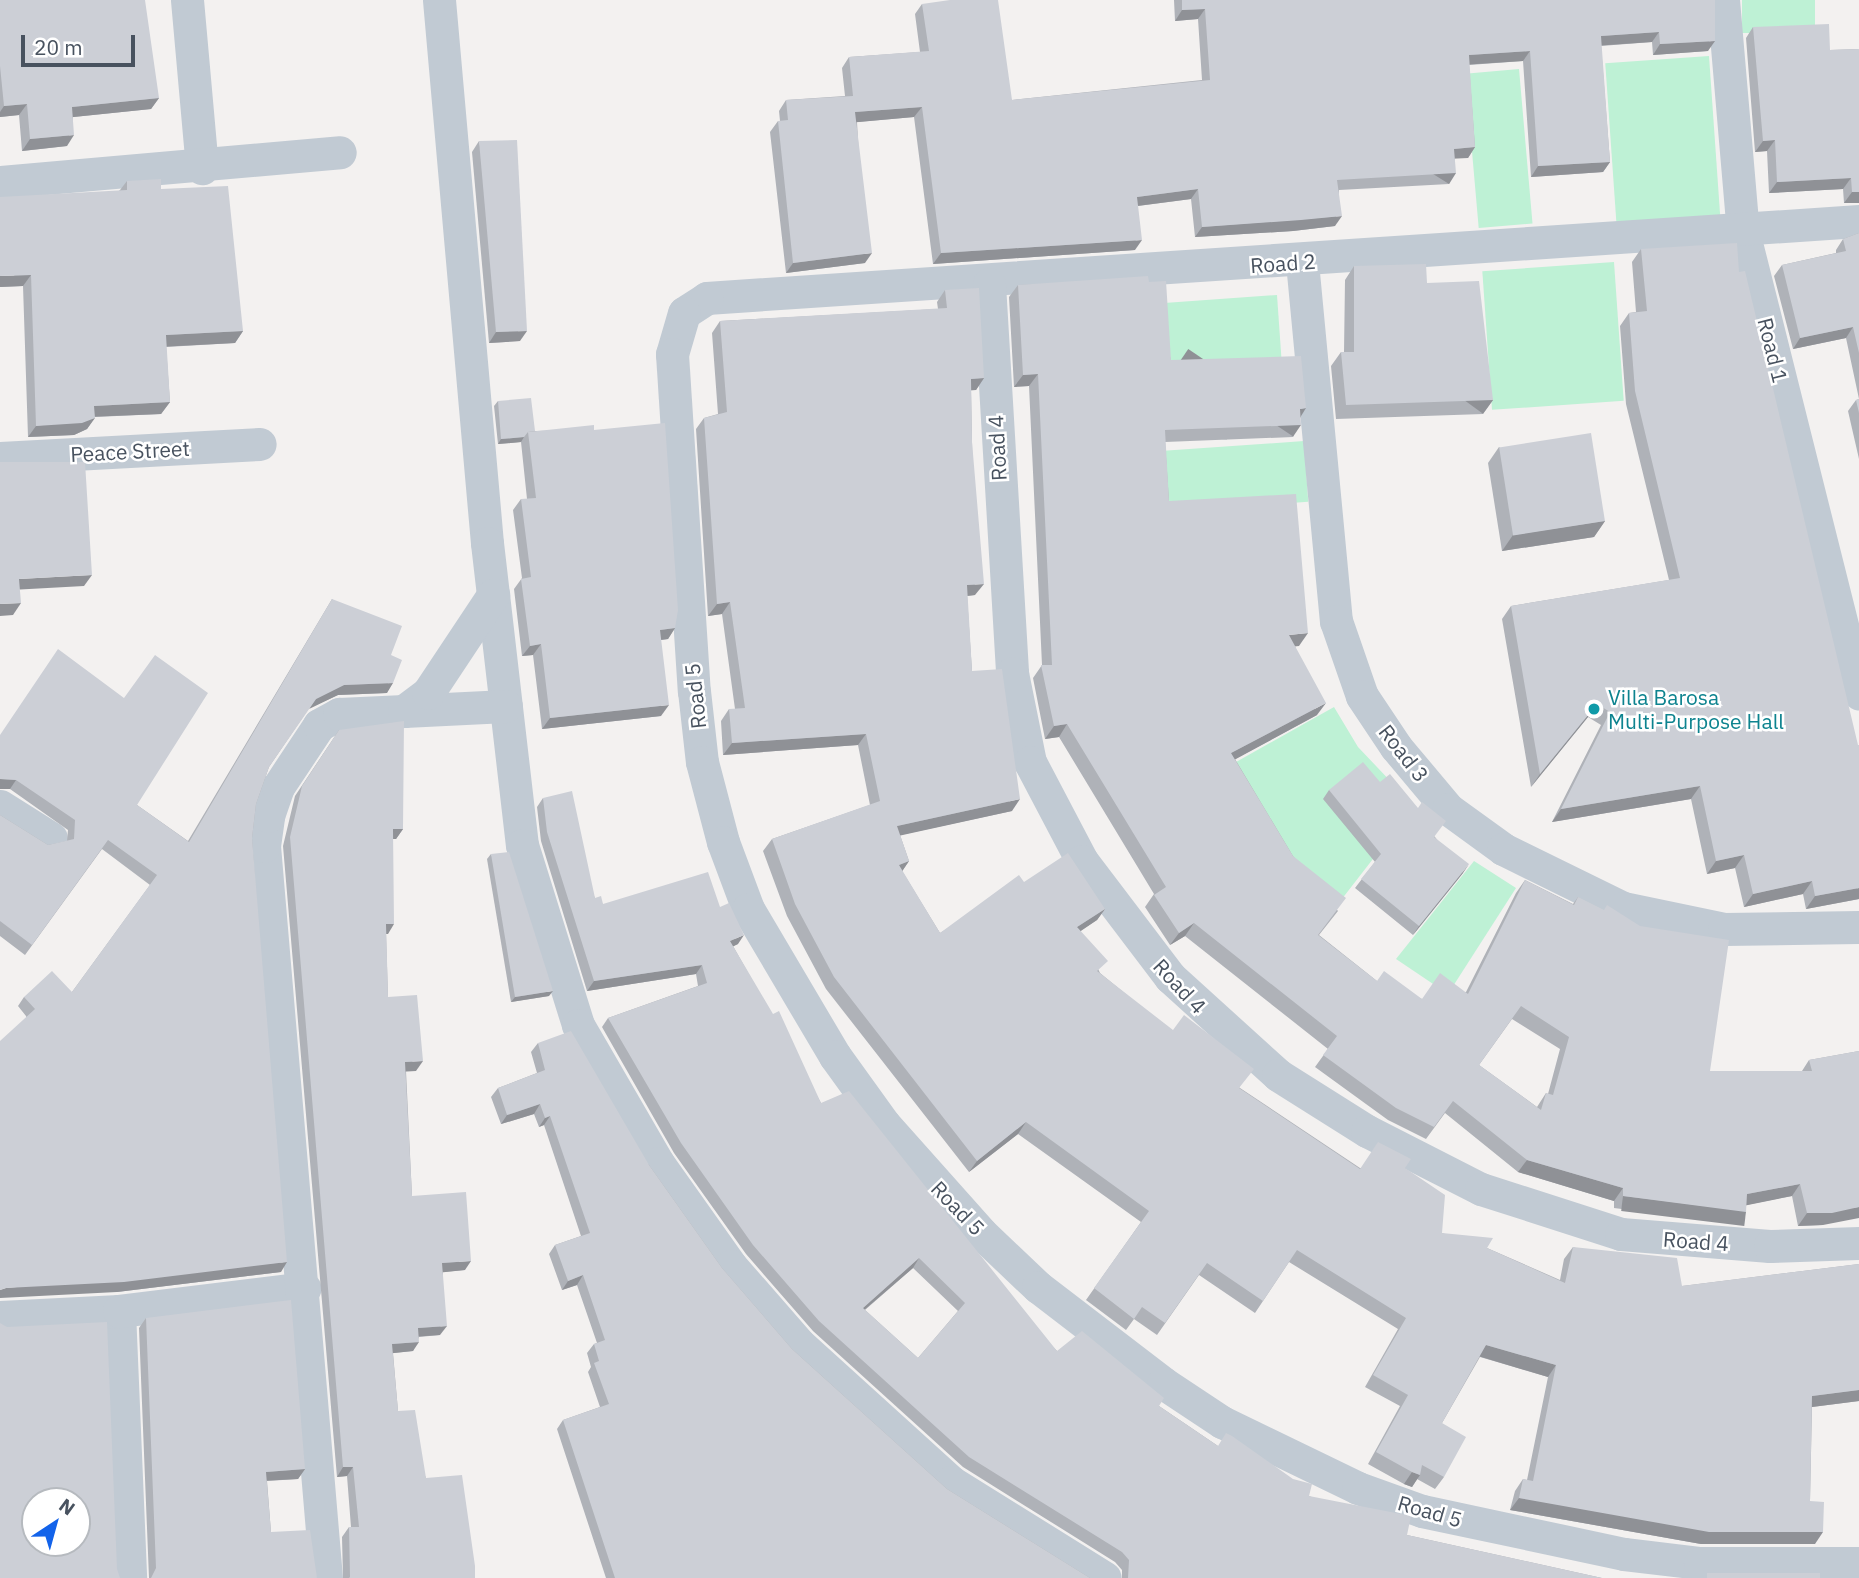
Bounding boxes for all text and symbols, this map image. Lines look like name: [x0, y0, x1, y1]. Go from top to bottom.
scale bar: [24, 21, 138, 65]
text: 20 m: [34, 33, 83, 61]
street label: Road 2: [1249, 248, 1317, 278]
street label: Road 1: [1753, 315, 1793, 385]
street label: Road 4: [983, 414, 1011, 482]
street label: Peace Street: [70, 435, 190, 467]
street label: Road 5: [679, 662, 711, 730]
place label: Villa Barosa Multi-Purpose Hall: [1608, 684, 1784, 734]
marker: Villa Barosa Multi-Purpose Hall: [1586, 701, 1602, 717]
street label: Road 3: [1374, 719, 1434, 787]
street label: Road 4: [1148, 953, 1212, 1019]
street label: Road 5: [926, 1176, 990, 1240]
street label: Road 4: [1662, 1226, 1730, 1256]
north arrow: [21, 1487, 91, 1557]
street label: Road 5: [1395, 1490, 1465, 1532]
text: N: [55, 1493, 80, 1520]

